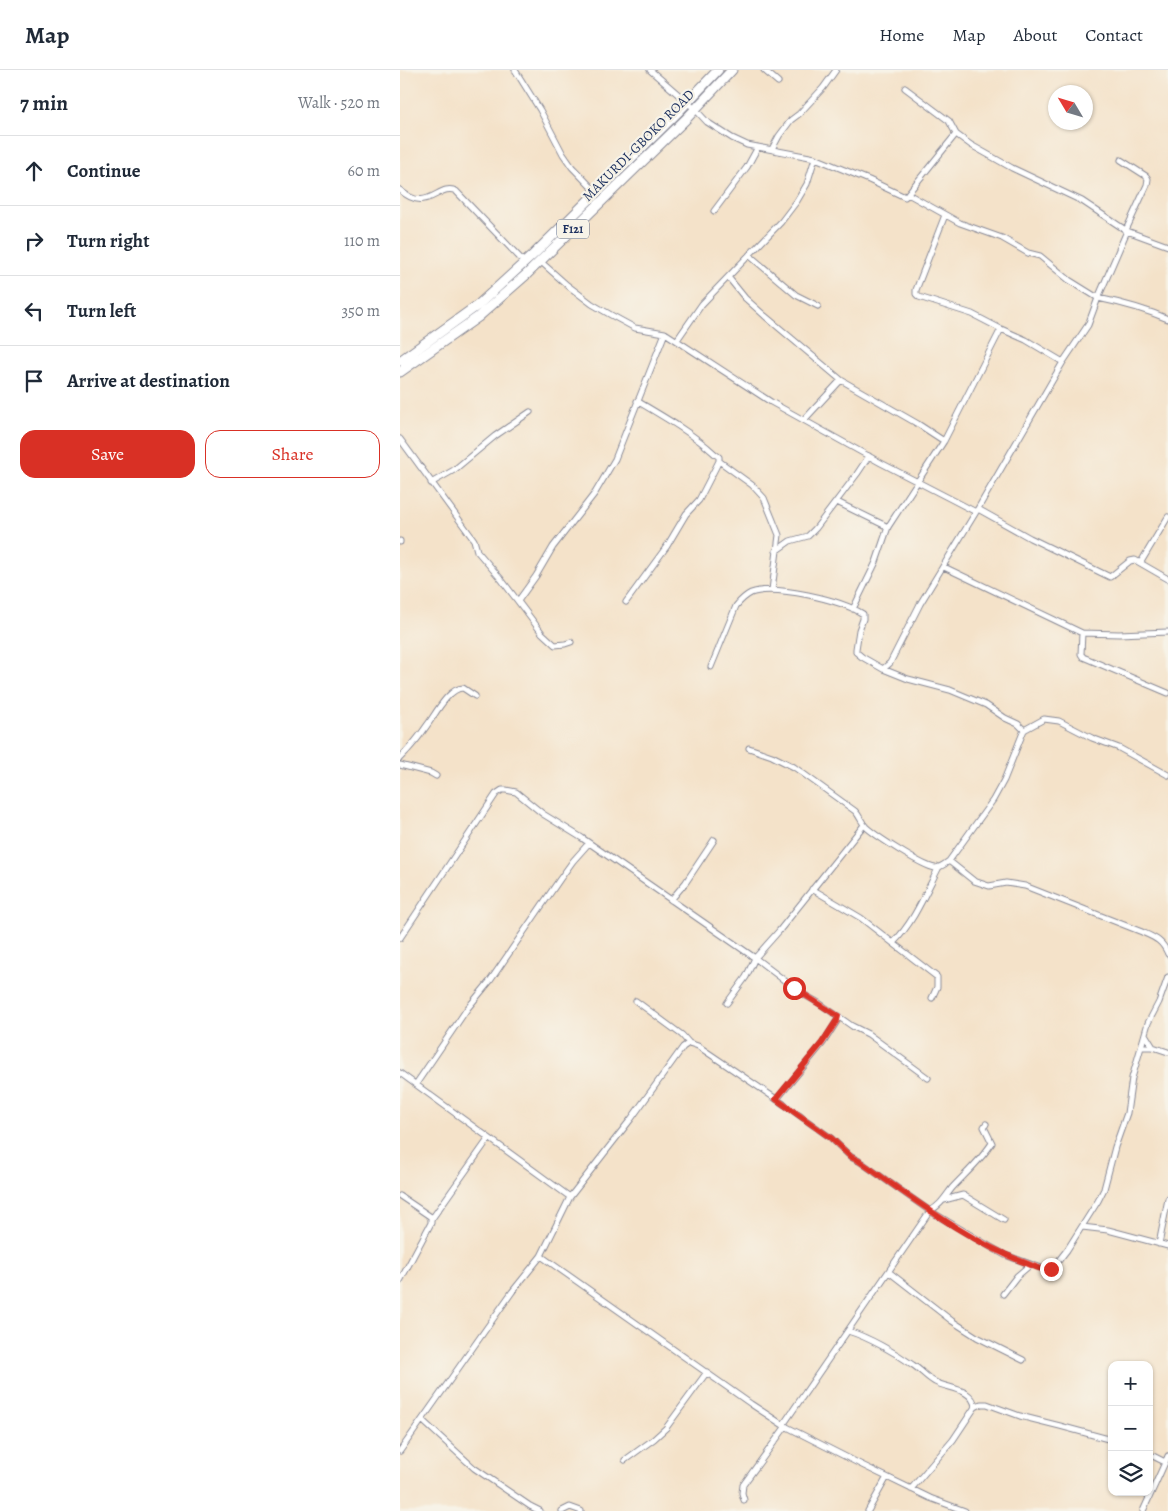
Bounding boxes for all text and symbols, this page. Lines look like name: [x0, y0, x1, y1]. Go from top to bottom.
text: Map: [25, 19, 69, 51]
text: Home: [879, 23, 924, 47]
text: Map: [952, 23, 985, 47]
text: About: [1013, 23, 1057, 47]
text: Contact: [1085, 23, 1143, 47]
street label: MAKURDI-GBOKO ROAD: [578, 85, 699, 205]
north arrow: [1048, 85, 1093, 130]
text: 7 min: [20, 89, 68, 117]
text: Walk · 520 m: [298, 92, 380, 114]
icon: ahead: [20, 157, 48, 185]
text: Continue: [67, 158, 141, 184]
text: 60 m: [348, 160, 380, 182]
road number: F121: [557, 220, 589, 238]
icon: right: [20, 227, 48, 255]
text: Turn right: [67, 228, 149, 254]
text: 110 m: [344, 230, 380, 252]
icon: left: [20, 297, 48, 325]
text: Turn left: [67, 298, 136, 324]
text: 350 m: [341, 300, 380, 322]
icon: arrive: [20, 367, 48, 395]
text: Arrive at destination: [67, 368, 230, 394]
button: Save: [20, 430, 195, 478]
button: Share: [205, 430, 380, 478]
route start: [783, 977, 806, 1000]
route end: [1040, 1258, 1063, 1281]
map controls: [1108, 1361, 1153, 1496]
button: +: [1108, 1361, 1153, 1406]
button: −: [1108, 1406, 1153, 1451]
button: layers: [1108, 1451, 1153, 1496]

